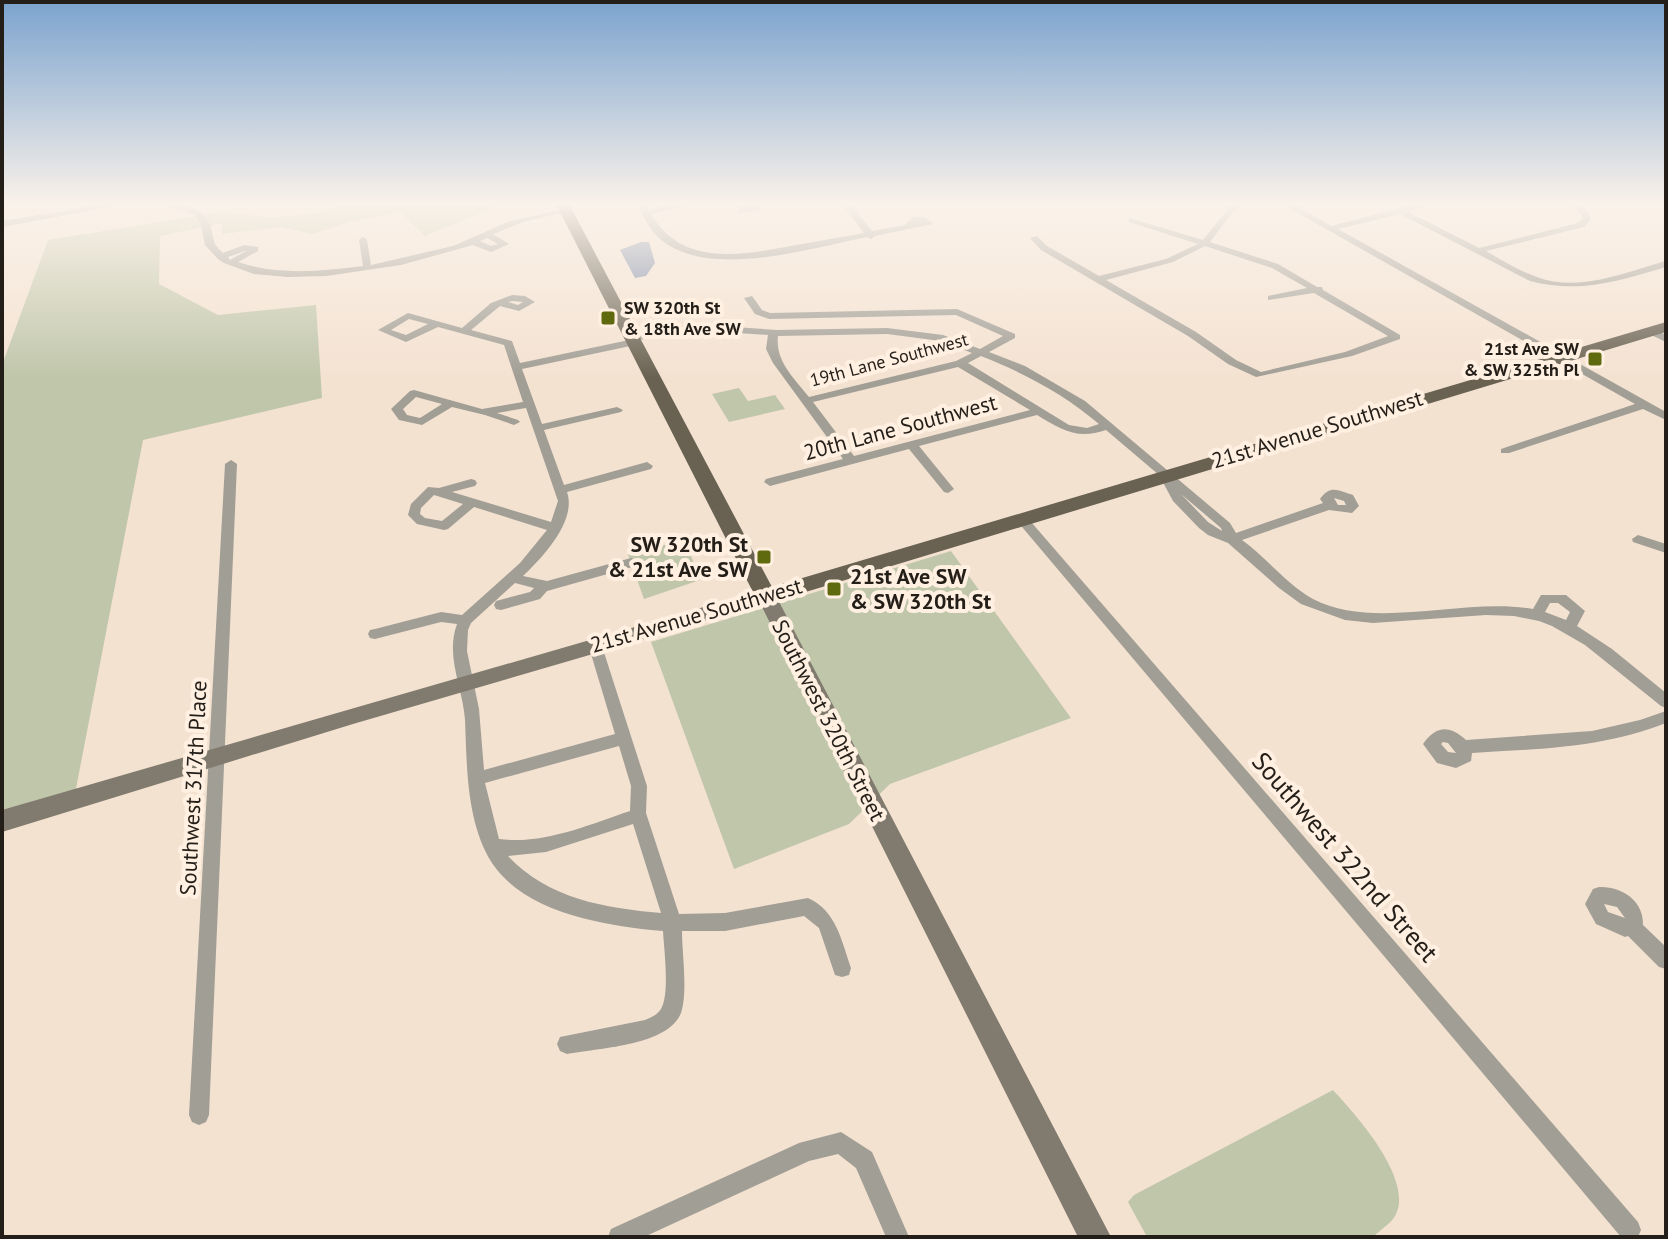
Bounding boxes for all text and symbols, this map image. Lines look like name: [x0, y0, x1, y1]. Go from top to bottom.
place label: SW 320th St & 18th Ave SW: [624, 296, 741, 340]
marker: SW 320th St & 18th Ave SW: [599, 309, 617, 327]
street label: 19th Lane Southwest: [807, 327, 970, 392]
place label: 21st Ave SW & SW 325th Pl: [1464, 337, 1580, 381]
marker: 21st Ave SW & SW 325th Pl: [1586, 350, 1604, 368]
street label: 21st Avenue Southwest: [1208, 383, 1426, 474]
street label: 20th Lane Southwest: [800, 388, 1000, 466]
place label: SW 320th St & 21st Ave SW: [608, 530, 748, 583]
marker: SW 320th St & 21st Ave SW: [755, 548, 773, 566]
place label: 21st Ave SW & SW 320th St: [850, 562, 991, 615]
street label: 21st Avenue Southwest: [587, 571, 806, 659]
marker: 21st Ave SW & SW 320th St: [825, 580, 843, 598]
street label: Southwest 320th Street: [766, 615, 892, 826]
street label: Southwest 317th Place: [173, 680, 213, 896]
street label: Southwest 322nd Street: [1245, 745, 1446, 969]

